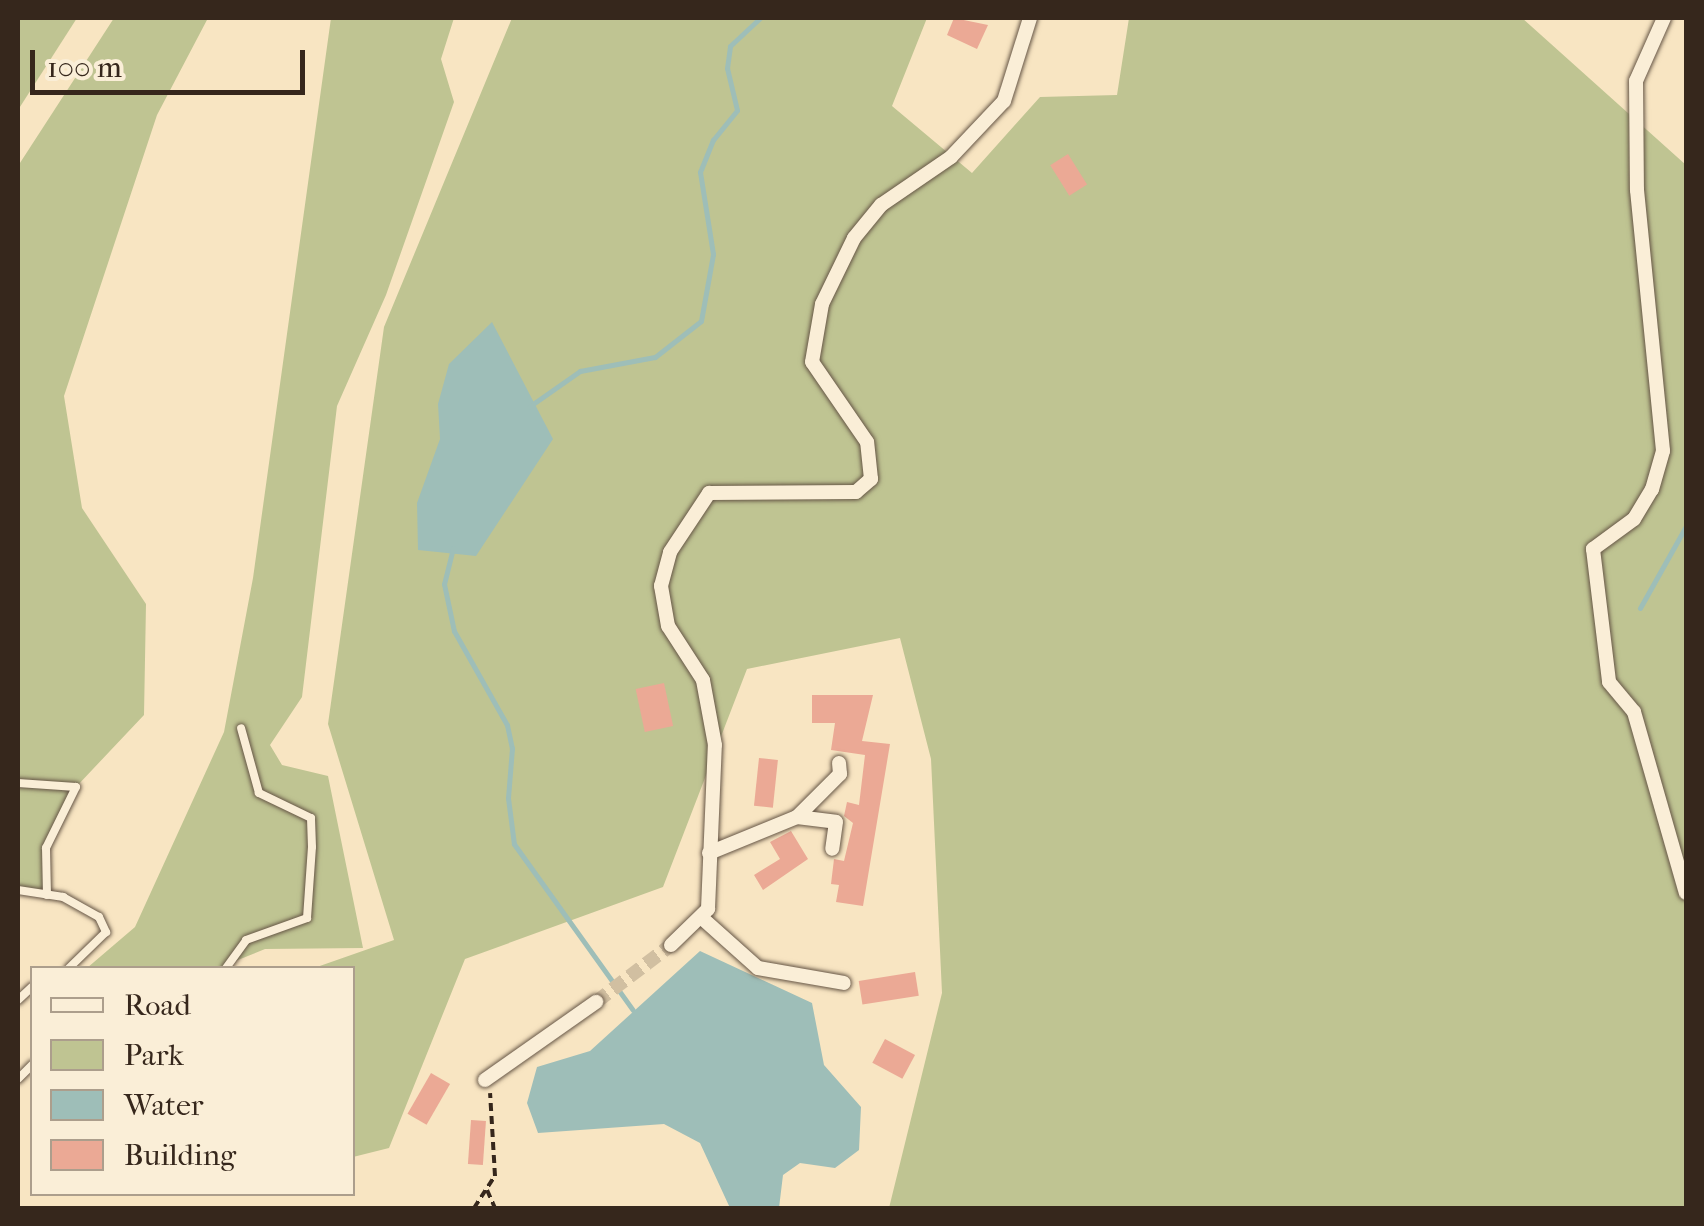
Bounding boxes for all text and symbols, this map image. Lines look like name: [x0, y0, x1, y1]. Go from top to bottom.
scale bar: [35, 30, 310, 92]
text: 100 m: [47, 50, 122, 85]
legend: [30, 966, 355, 1196]
text: Road: [124, 988, 191, 1023]
text: Park: [124, 1038, 184, 1073]
text: Water: [124, 1088, 204, 1123]
text: Building: [124, 1138, 236, 1173]

